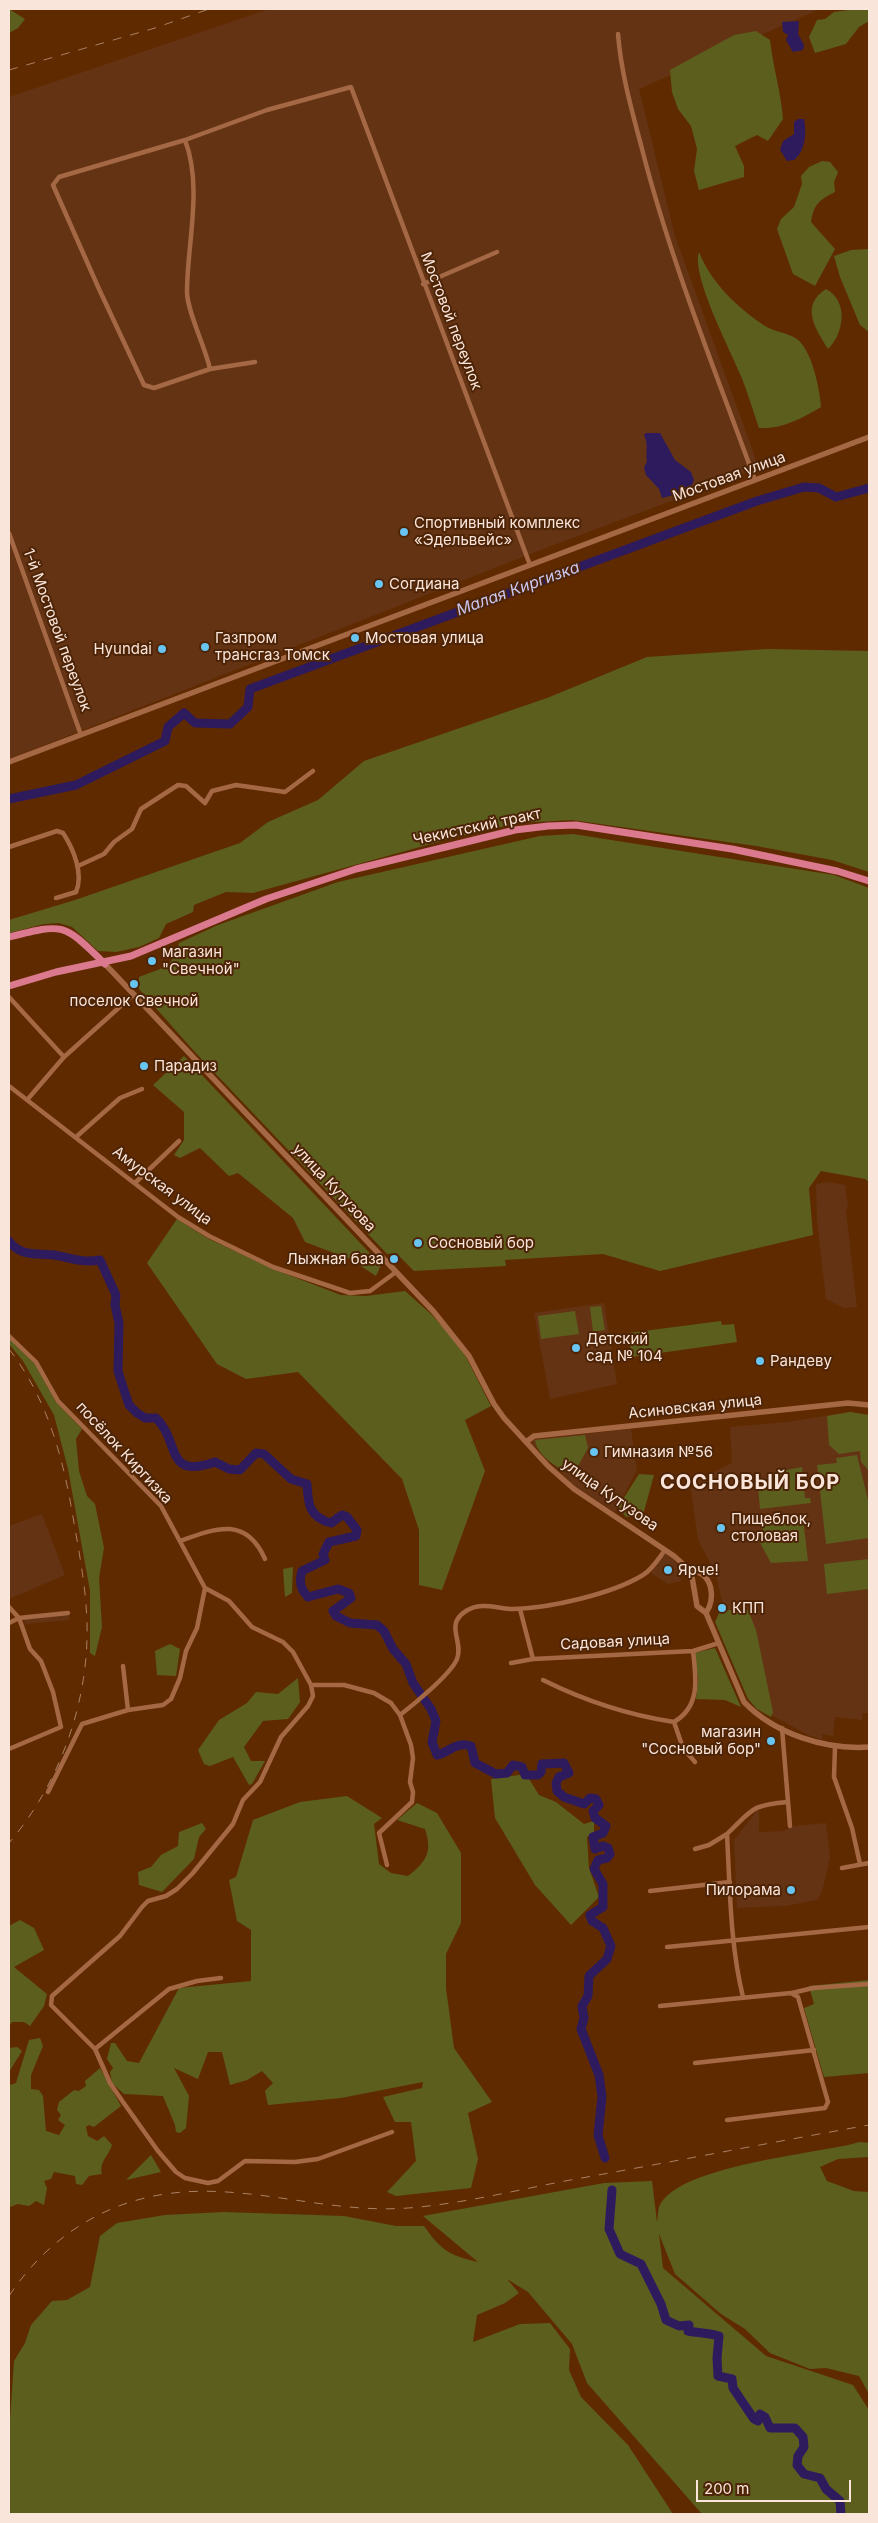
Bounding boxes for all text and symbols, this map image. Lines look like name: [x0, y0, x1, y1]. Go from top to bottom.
street label: Мостовой переулок: [416, 250, 486, 392]
street label: Мостовая улица: [670, 448, 788, 506]
place label: Спортивный комплекс «Эдельвейс»: [414, 514, 580, 549]
marker: Спортивный комплекс «Эдельвейс»: [398, 526, 410, 538]
street label: 1-й Мостовой переулок: [19, 546, 95, 714]
water label: Малая Киргизка: [454, 558, 582, 620]
place label: Согдиана: [389, 575, 459, 593]
marker: Согдиана: [373, 578, 385, 590]
place label: Газпром трансгаз Томск: [215, 629, 330, 664]
place label: Мостовая улица: [365, 629, 484, 647]
marker: Мостовая улица: [349, 632, 361, 644]
place label: Hyundai: [93, 640, 152, 658]
marker: Газпром трансгаз Томск: [199, 641, 211, 653]
marker: Hyundai: [156, 643, 168, 655]
street label: Чекистский тракт: [411, 805, 543, 849]
place label: магазин "Свечной": [162, 943, 240, 978]
marker: магазин "Свечной": [146, 955, 158, 967]
marker: поселок Свечной: [128, 978, 140, 990]
place label: поселок Свечной: [70, 992, 198, 1010]
place label: Парадиз: [154, 1057, 217, 1075]
marker: Парадиз: [138, 1060, 150, 1072]
street label: улица Кутузова: [289, 1140, 379, 1236]
street label: Амурская улица: [109, 1143, 215, 1229]
place label: Сосновый бор: [428, 1234, 534, 1252]
marker: Сосновый бор: [412, 1237, 424, 1249]
place label: Лыжная база: [287, 1250, 384, 1268]
marker: Лыжная база: [388, 1253, 400, 1265]
place label: Детский сад № 104: [586, 1330, 663, 1365]
marker: Детский сад № 104: [570, 1342, 582, 1354]
place label: Рандеву: [770, 1352, 832, 1370]
marker: Рандеву: [754, 1355, 766, 1367]
street label: Асиновская улица: [627, 1391, 763, 1423]
street label: посёлок Киргизка: [72, 1398, 176, 1508]
place label: Гимназия №56: [604, 1443, 713, 1461]
marker: Гимназия №56: [588, 1446, 600, 1458]
street label: улица Кутузова: [558, 1455, 662, 1535]
district label: СОСНОВЫЙ БОР: [658, 1471, 842, 1495]
place label: Пищеблок, столовая: [731, 1510, 811, 1545]
marker: Пищеблок, столовая: [715, 1522, 727, 1534]
place label: Ярче!: [678, 1561, 719, 1579]
marker: Ярче!: [662, 1564, 674, 1576]
place label: КПП: [732, 1599, 764, 1617]
marker: КПП: [716, 1602, 728, 1614]
street label: Садовая улица: [560, 1630, 670, 1654]
place label: магазин "Сосновый бор": [641, 1723, 761, 1758]
marker: магазин "Сосновый бор": [765, 1735, 777, 1747]
place label: Пилорама: [706, 1881, 781, 1899]
marker: Пилорама: [785, 1884, 797, 1896]
scale bar: [698, 2470, 853, 2502]
text: 200 m: [704, 2479, 749, 2498]

